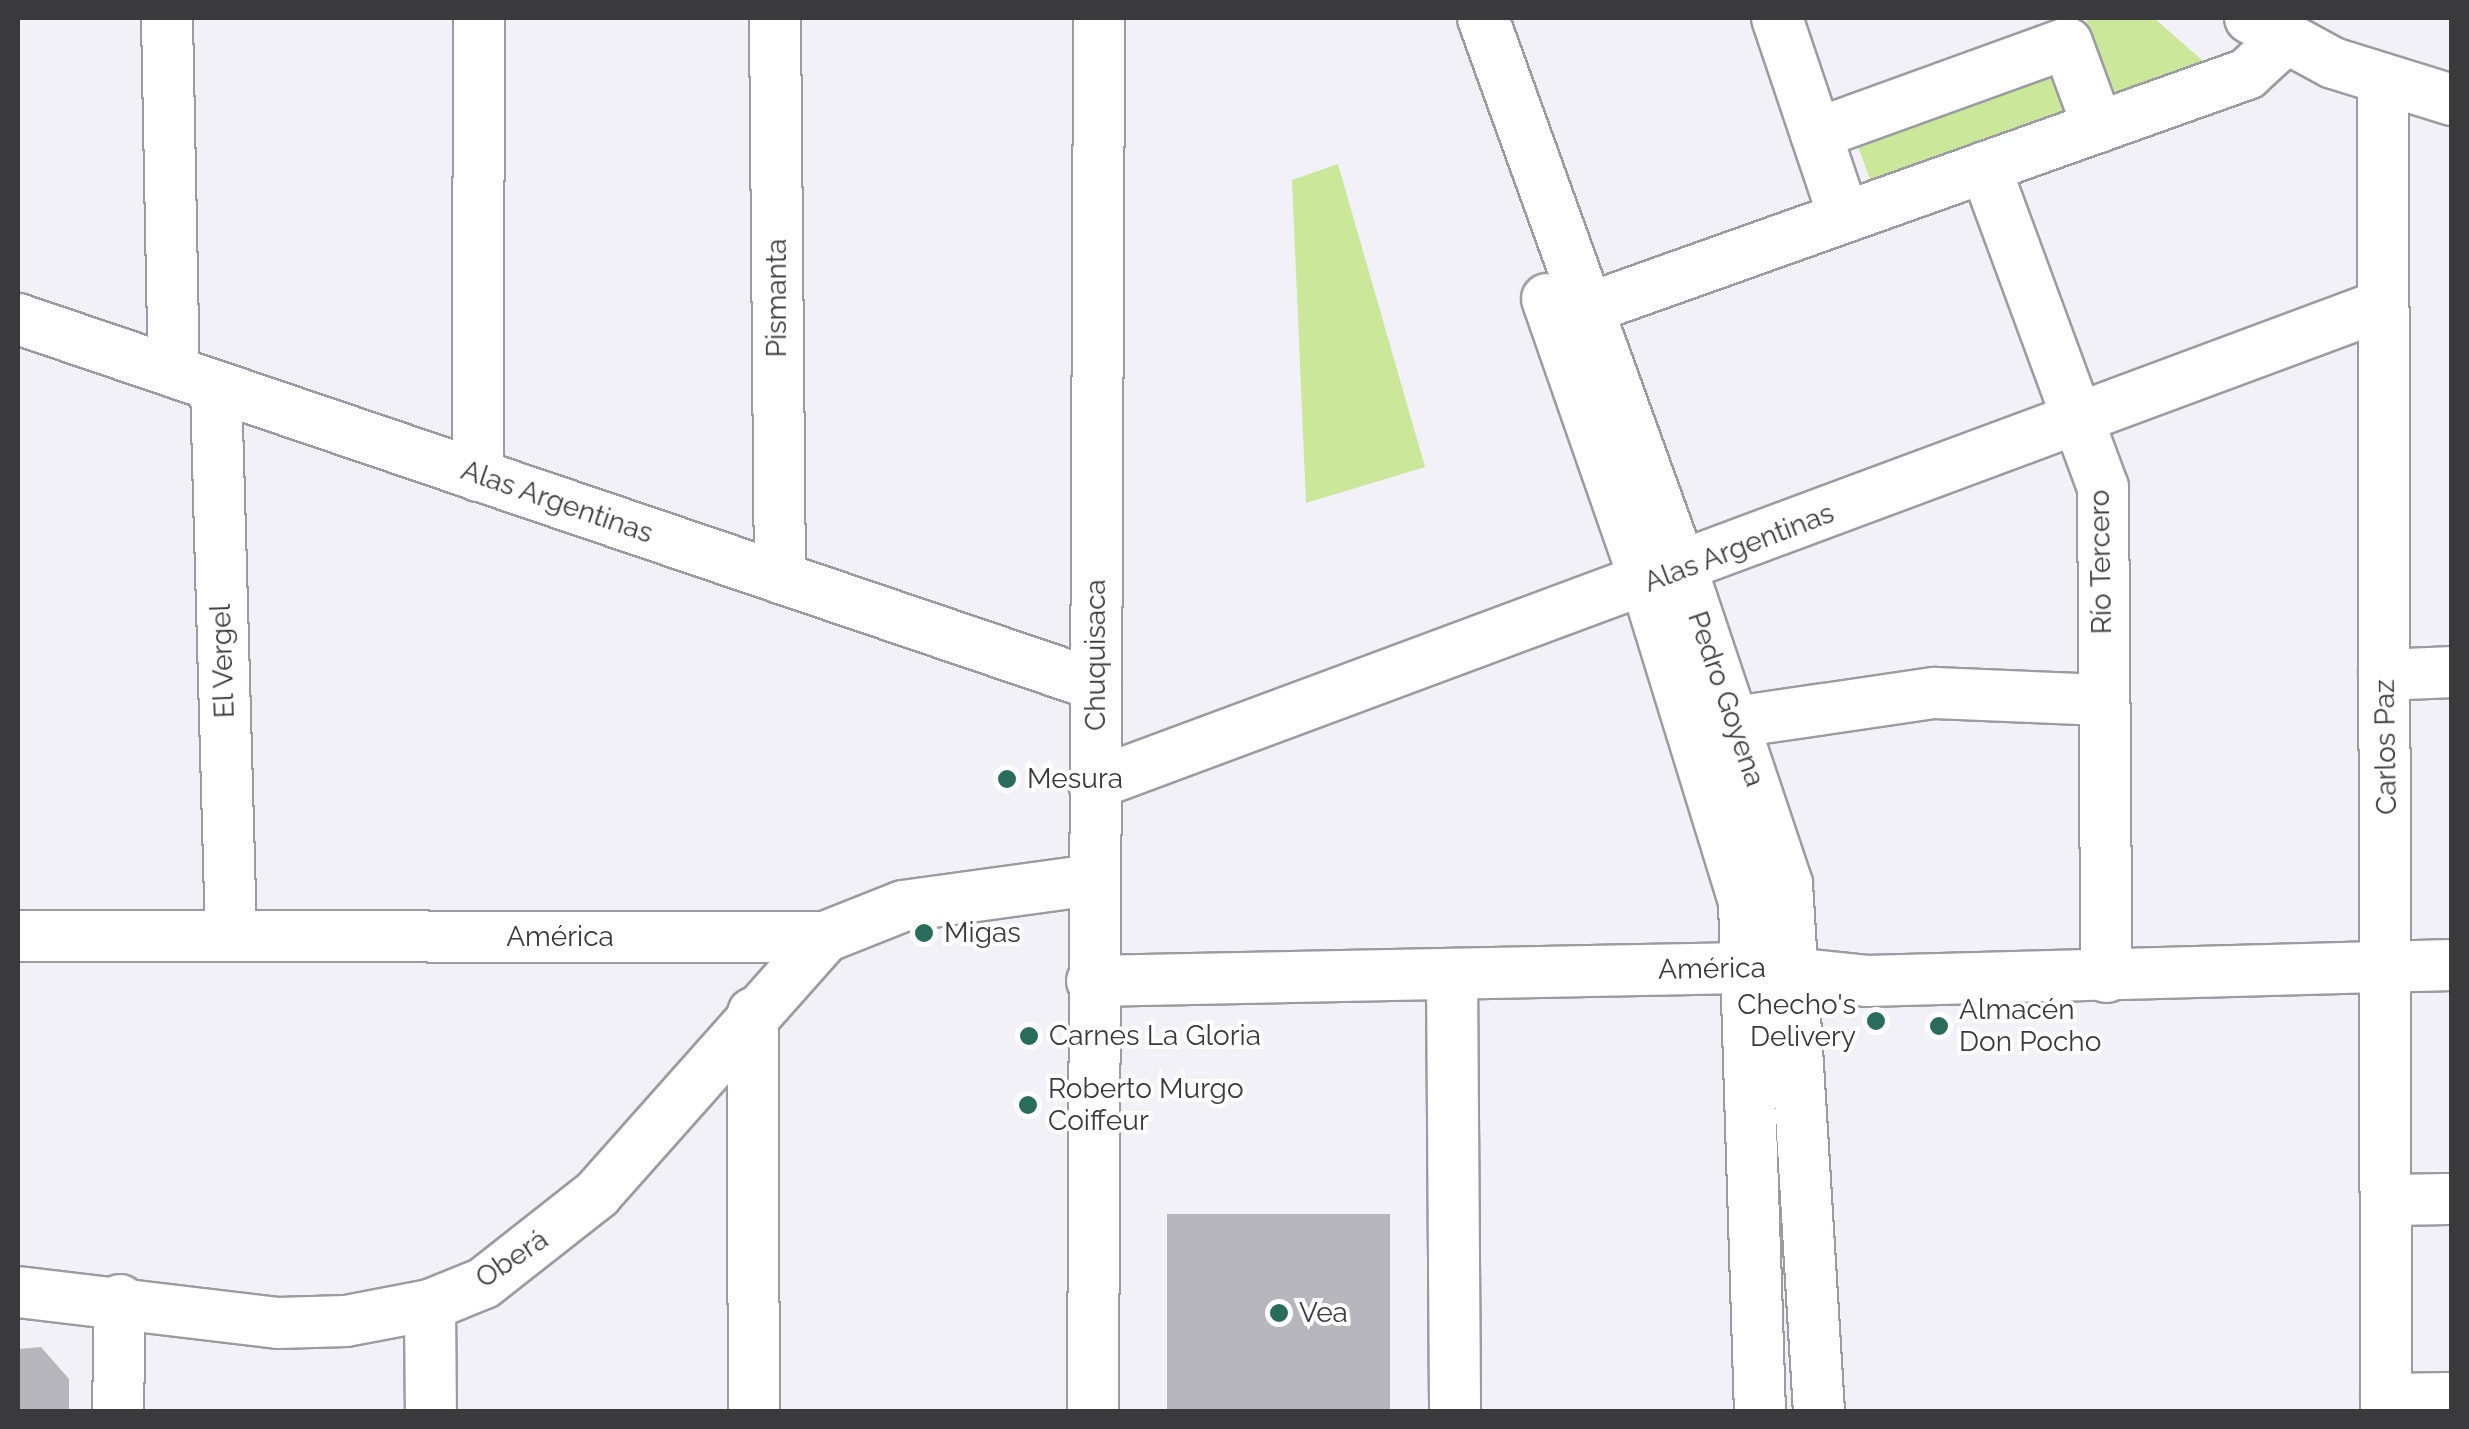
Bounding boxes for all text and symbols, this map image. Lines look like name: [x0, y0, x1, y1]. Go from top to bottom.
street label: Pismanta: [760, 239, 794, 357]
street label: Alas Argentinas: [456, 453, 658, 551]
street label: Río Tercero: [2083, 489, 2119, 635]
street label: Alas Argentinas: [1639, 496, 1839, 600]
street label: Chuquisaca: [1079, 579, 1113, 731]
street label: El Vergel: [204, 602, 242, 720]
street label: Pedro Goyena: [1680, 607, 1772, 791]
street label: Carlos Paz: [2368, 679, 2404, 815]
place label: Mesura: [1027, 762, 1123, 796]
marker: Mesura: [996, 768, 1018, 790]
place label: Migas: [944, 916, 1021, 950]
street label: América: [506, 920, 614, 954]
marker: Migas: [913, 922, 935, 944]
street label: América: [1658, 951, 1766, 987]
place label: Checho's Delivery: [1737, 988, 1856, 1054]
place label: Almacén Don Pocho: [1959, 993, 2101, 1059]
marker: Checho's Delivery: [1865, 1010, 1887, 1032]
marker: Almacén Don Pocho: [1928, 1015, 1950, 1037]
place label: Carnes La Gloria: [1049, 1019, 1261, 1053]
marker: Carnes La Gloria: [1018, 1025, 1040, 1047]
place label: Roberto Murgo Coiffeur: [1048, 1072, 1244, 1138]
marker: Roberto Murgo Coiffeur: [1017, 1094, 1039, 1116]
street label: Oberá: [470, 1223, 554, 1295]
place label: Vea: [1299, 1296, 1348, 1330]
marker: Vea: [1268, 1302, 1290, 1324]

